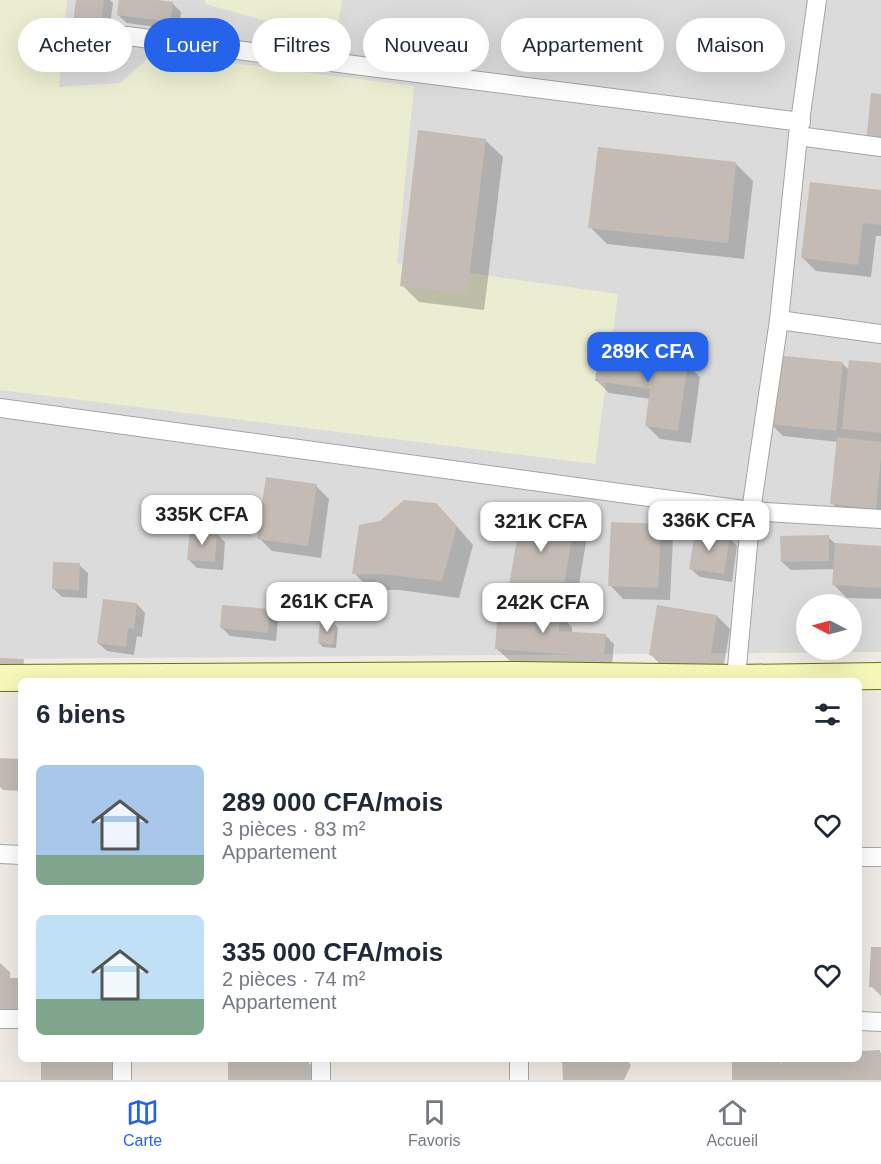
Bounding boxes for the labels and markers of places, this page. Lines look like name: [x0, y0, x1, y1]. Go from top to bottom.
pin: 289K CFA: [586, 332, 710, 383]
pin: 335K CFA: [140, 495, 264, 546]
pin: 336K CFA: [647, 501, 771, 552]
pin: 321K CFA: [479, 502, 603, 553]
pin: 261K CFA: [265, 582, 389, 633]
pin: 242K CFA: [481, 583, 605, 634]

